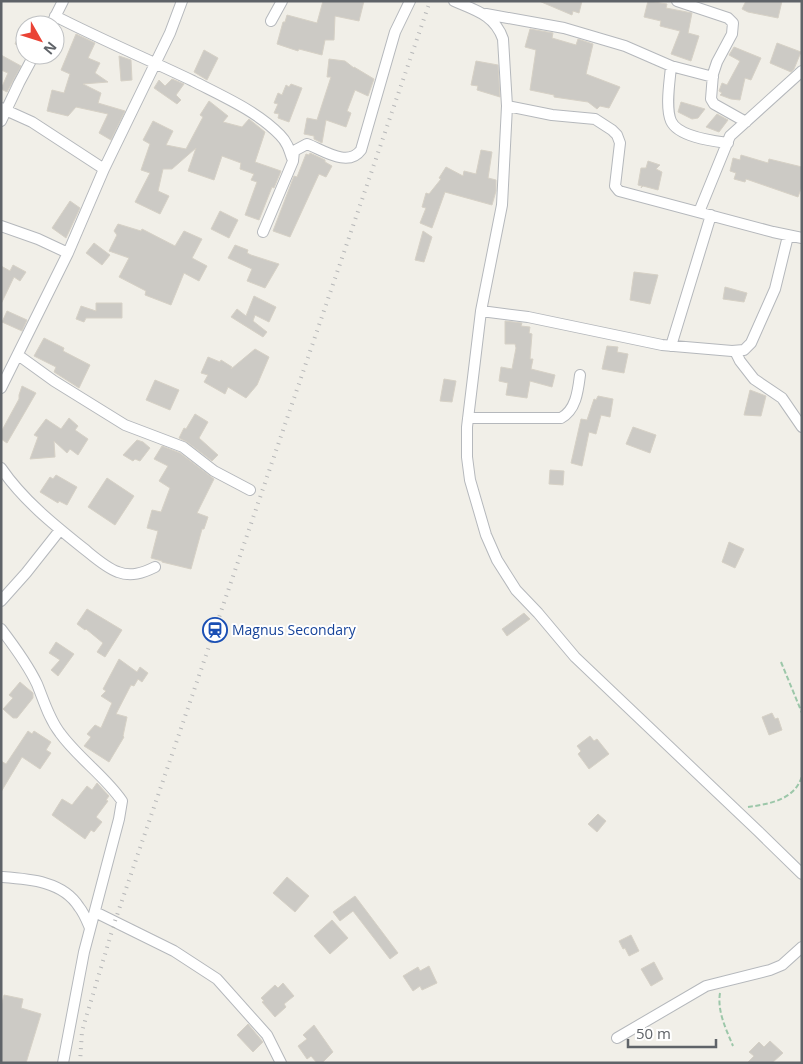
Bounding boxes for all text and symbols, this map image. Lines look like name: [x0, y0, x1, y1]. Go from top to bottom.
north arrow: [15, 15, 65, 65]
text: N: [40, 38, 61, 59]
station icon: Magnus Secondary: [202, 617, 228, 643]
place label: Magnus Secondary: [232, 620, 357, 639]
scale bar: [628, 1016, 716, 1048]
text: 50 m: [636, 1023, 671, 1043]

